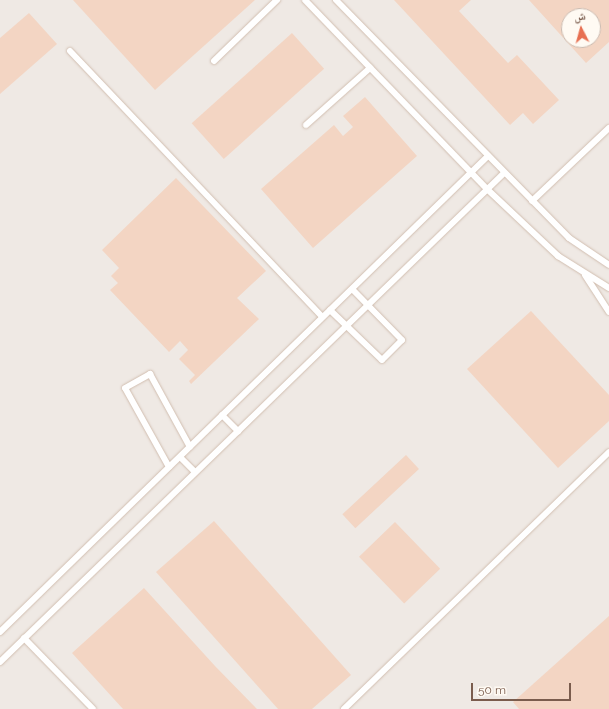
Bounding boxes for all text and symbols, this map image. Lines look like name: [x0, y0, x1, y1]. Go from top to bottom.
north arrow: [561, 8, 601, 48]
text: ش: [573, 9, 586, 24]
scale bar: [473, 675, 573, 701]
text: 50 m: [478, 683, 506, 697]

